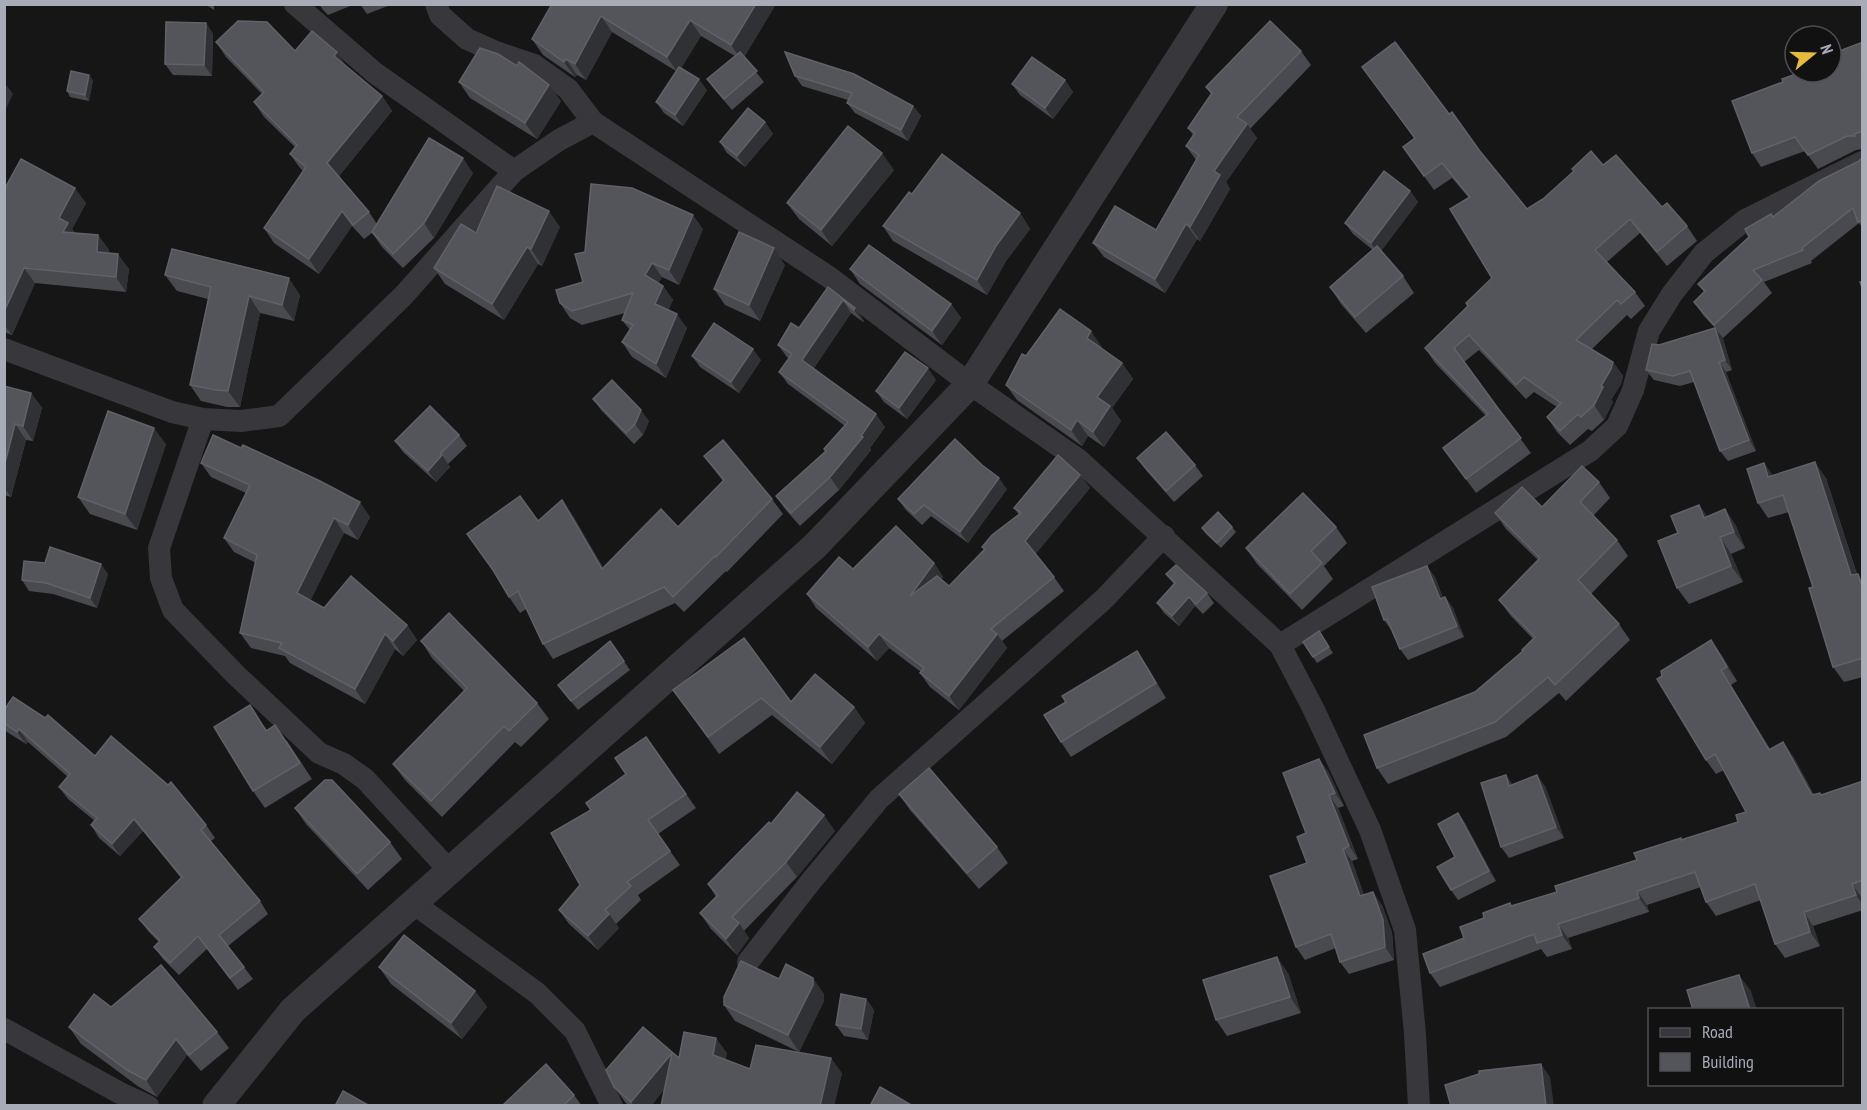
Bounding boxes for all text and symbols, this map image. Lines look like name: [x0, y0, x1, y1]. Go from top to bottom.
north arrow: [1783, 24, 1843, 84]
text: N: [1816, 42, 1838, 56]
legend: [1648, 1008, 1843, 1086]
text: Road: [1702, 1020, 1733, 1043]
text: Building: [1702, 1050, 1754, 1073]

